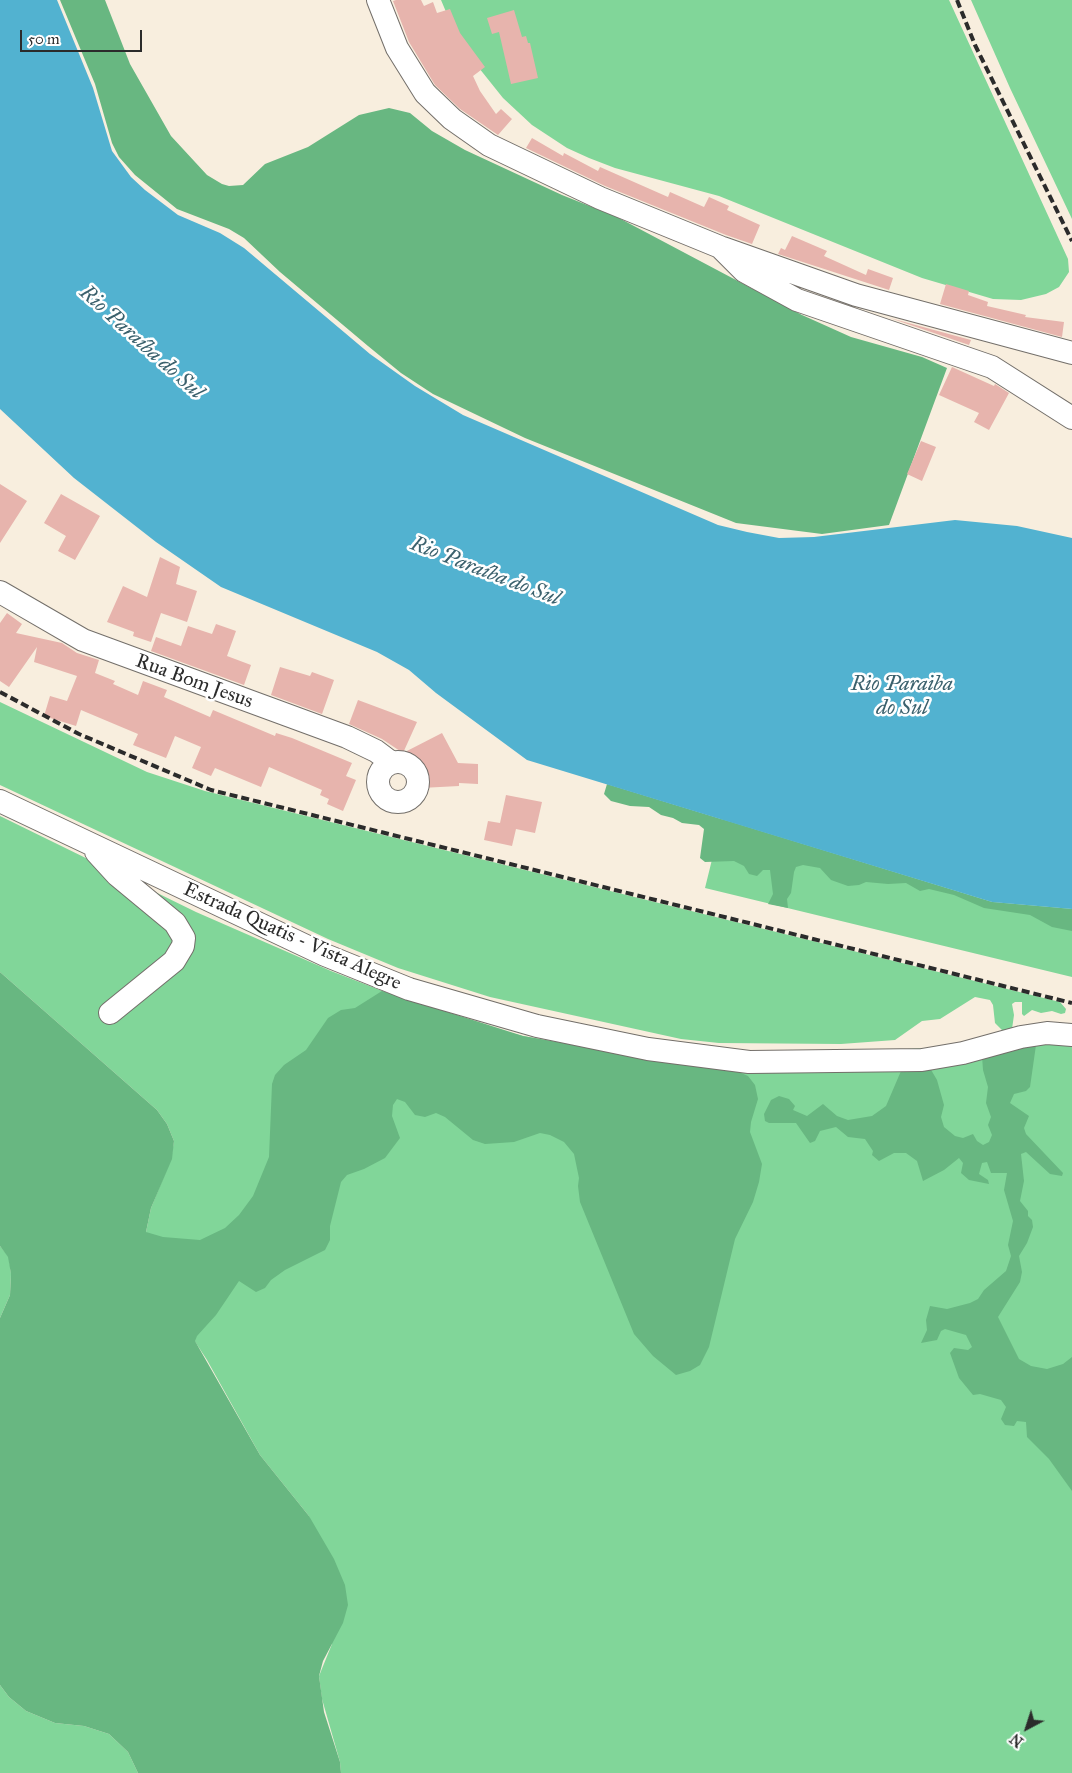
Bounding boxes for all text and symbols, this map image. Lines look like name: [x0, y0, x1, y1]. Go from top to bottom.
scale bar: [22, 20, 145, 52]
text: 50 m: [28, 30, 60, 48]
water label: Rio Paraíba do Sul: [74, 281, 208, 405]
water label: Rio Paraíba do Sul: [407, 532, 563, 612]
street label: Rua Bom Jesus: [132, 650, 256, 714]
water label: Rio Paraiba do Sul: [851, 672, 953, 722]
street label: Estrada Quatis - Vista Alegre: [179, 878, 405, 996]
north arrow: [1002, 1703, 1052, 1753]
text: N: [1007, 1730, 1027, 1750]

